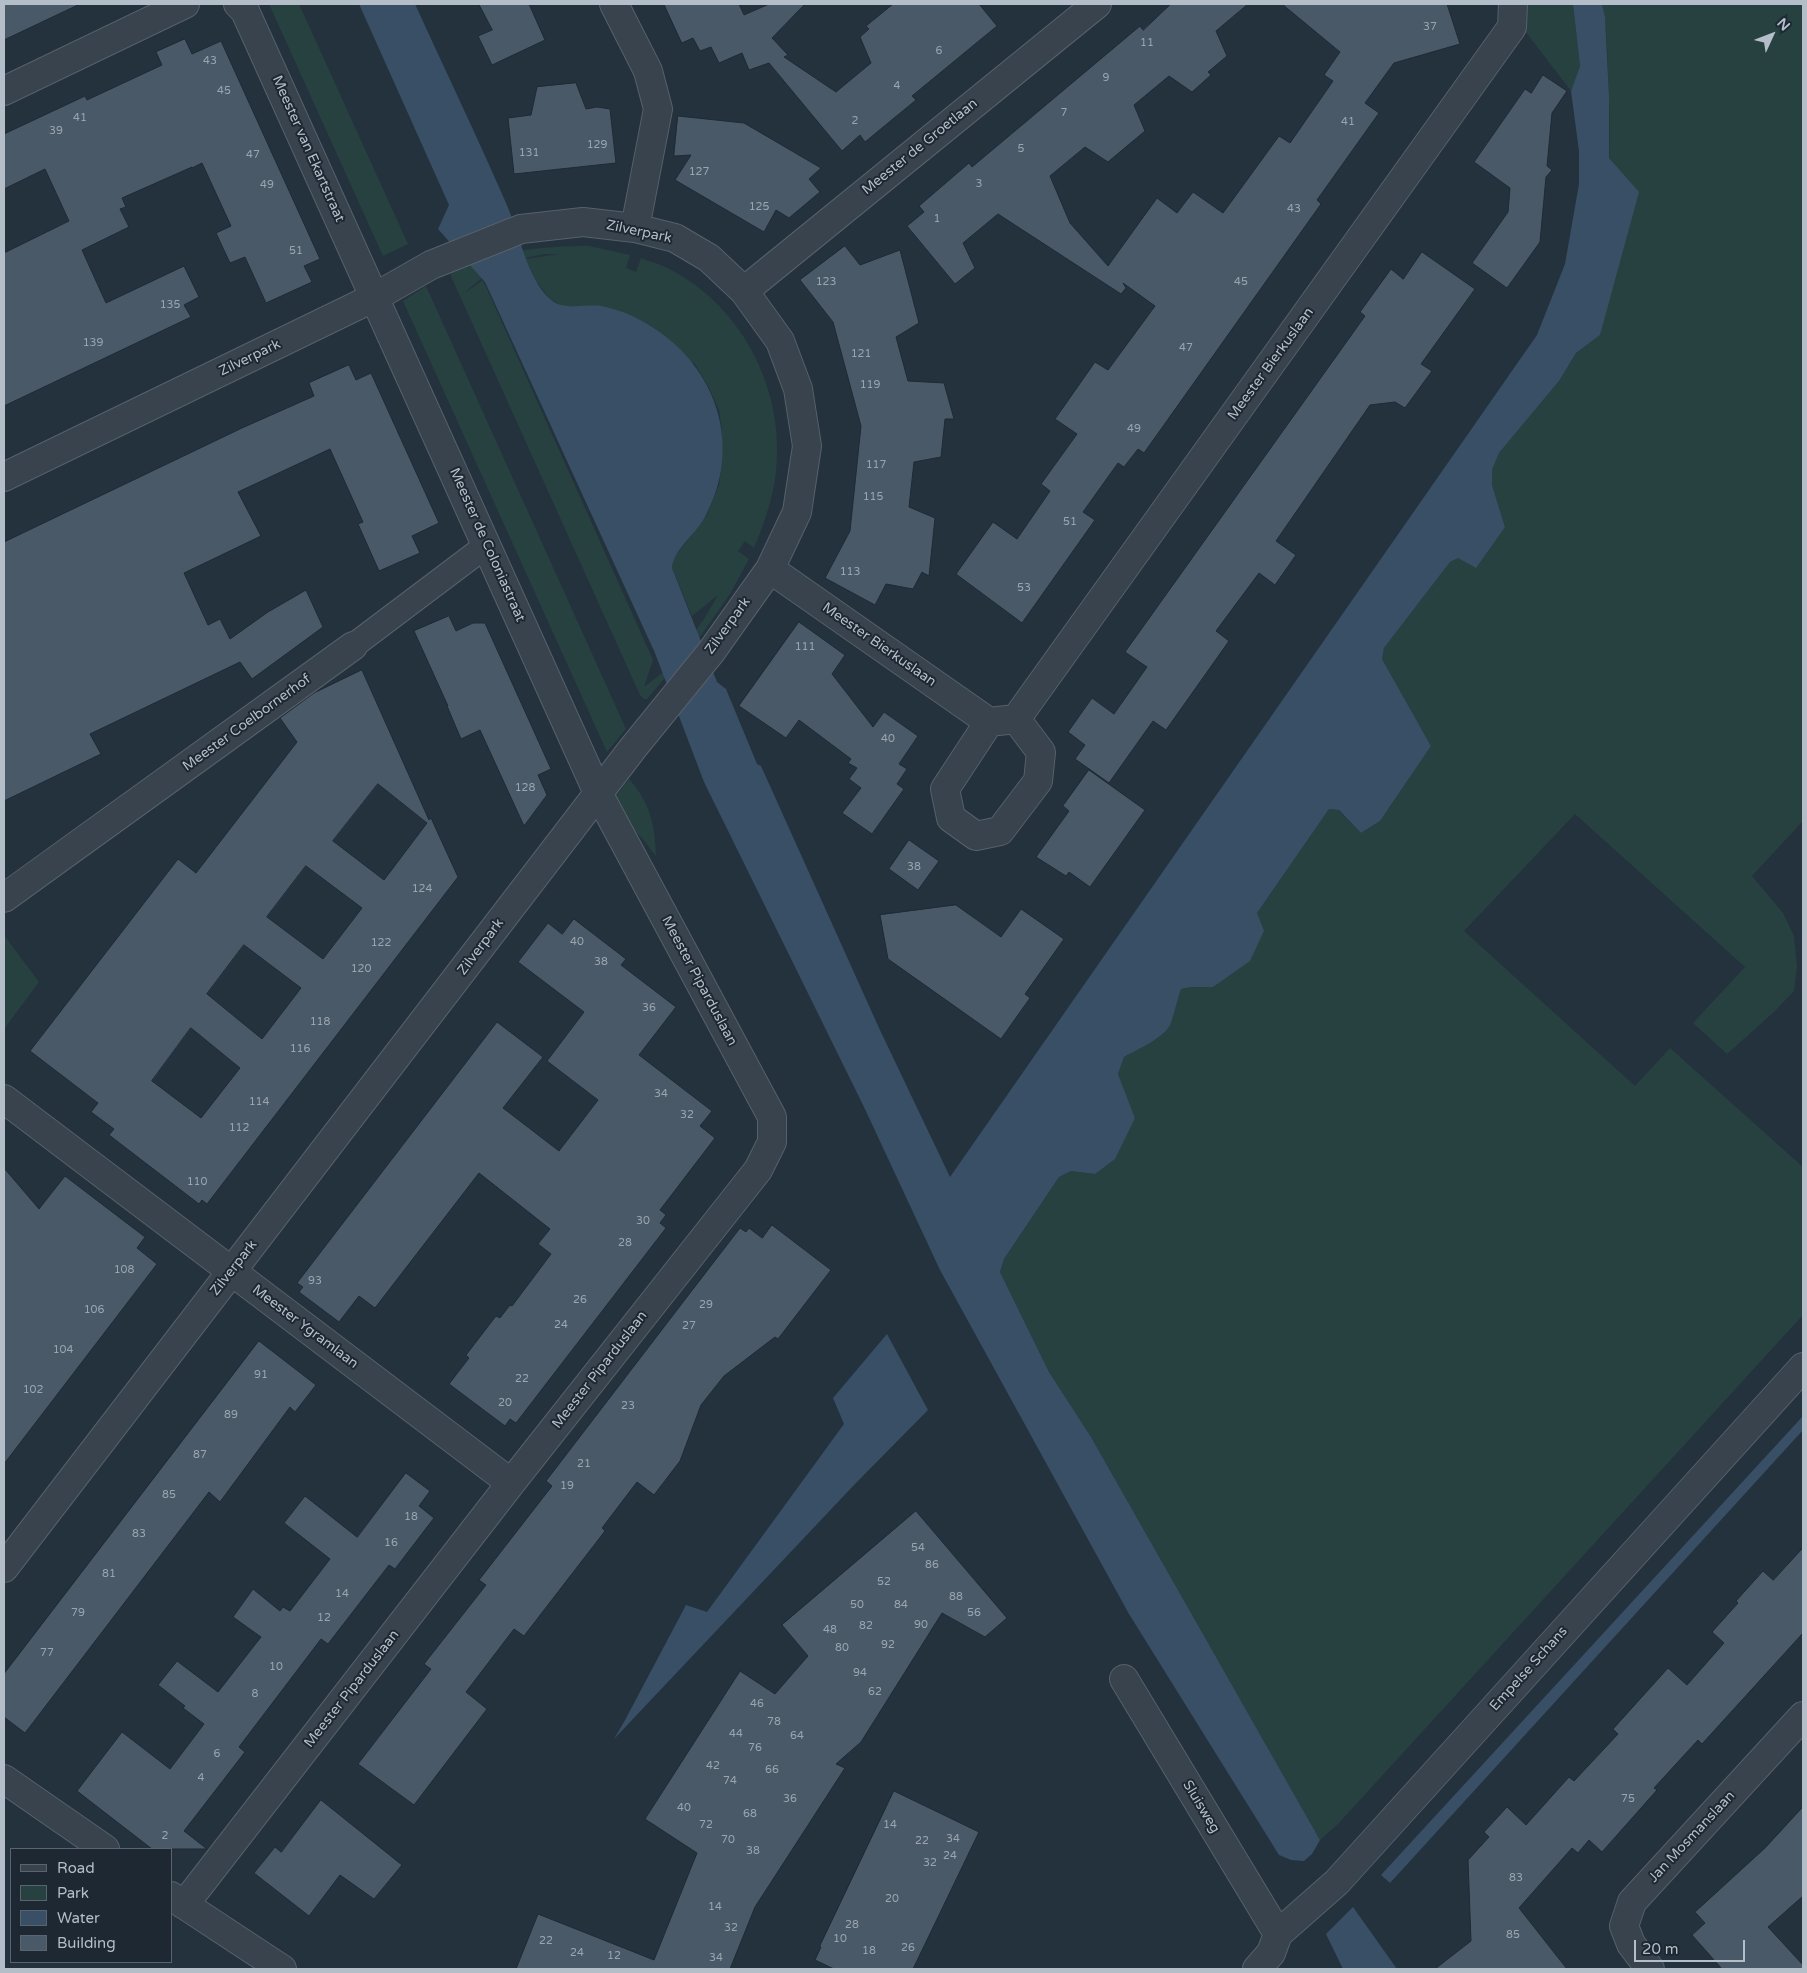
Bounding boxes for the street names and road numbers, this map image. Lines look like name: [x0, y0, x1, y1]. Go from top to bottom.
street label: Meester van Ekartstraat: [268, 73, 348, 225]
street label: Meester de Groetlaan: [859, 95, 981, 199]
street label: Zilverpark: [605, 217, 673, 247]
street label: Meester Bierkuslaan: [1225, 304, 1317, 424]
street label: Zilverpark: [217, 336, 283, 380]
street label: Meester de Coloniastraat: [445, 465, 529, 625]
street label: Zilverpark: [702, 594, 754, 658]
street label: Meester Bierkuslaan: [819, 599, 939, 691]
street label: Meester Coelbornerhof: [180, 671, 314, 775]
street label: Meester Piparduslaan: [658, 913, 740, 1049]
street label: Zilverpark: [454, 916, 508, 978]
street label: Zilverpark: [207, 1237, 261, 1299]
street label: Meester Ygramlaan: [249, 1282, 361, 1372]
street label: Meester Piparduslaan: [549, 1308, 651, 1432]
street label: Empelse Schans: [1487, 1623, 1571, 1715]
street label: Meester Piparduslaan: [301, 1627, 403, 1751]
street label: Sluisweg: [1179, 1778, 1223, 1836]
street label: Jan Mosmanslaan: [1645, 1788, 1739, 1886]

